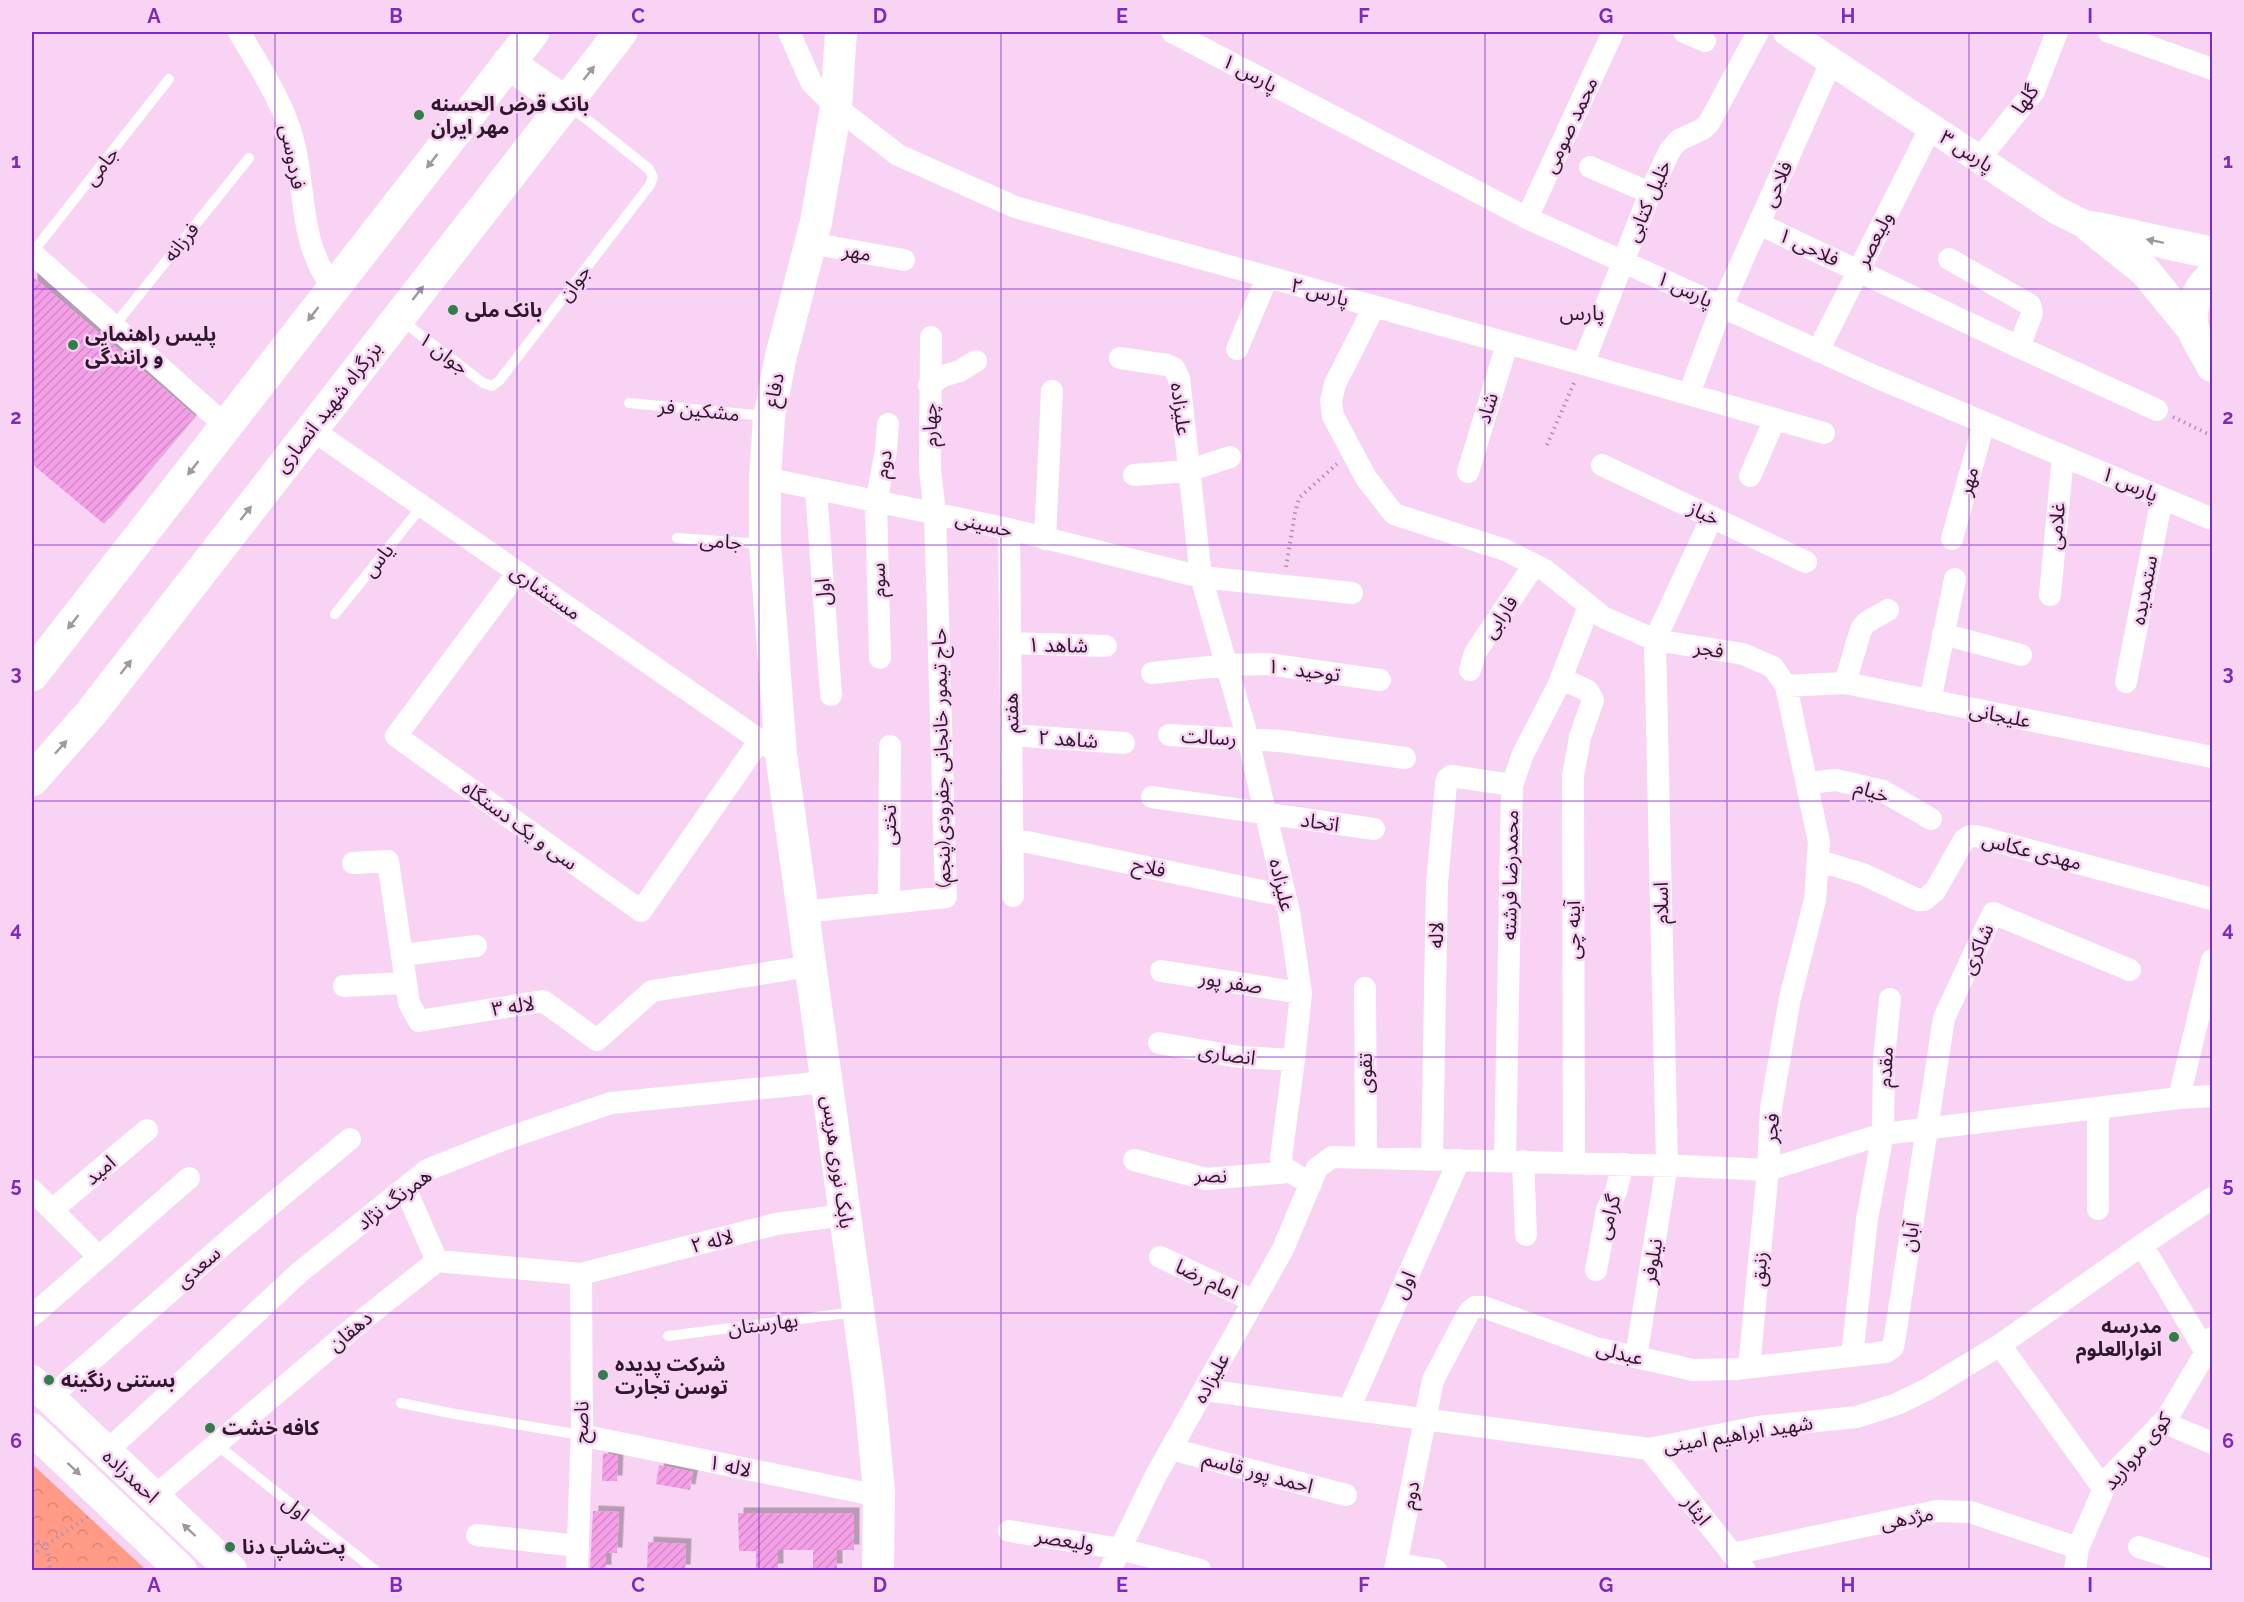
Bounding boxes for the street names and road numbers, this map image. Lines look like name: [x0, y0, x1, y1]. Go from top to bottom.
street label: پارس ۱: [1218, 48, 1282, 99]
street label: محمد صومی: [1537, 73, 1603, 177]
street label: گلها: [2007, 79, 2044, 118]
street label: فردوسی: [275, 123, 311, 191]
street label: پارس ۳: [1935, 125, 1998, 178]
street label: جامی: [78, 142, 124, 190]
street label: خلیل کتابی: [1620, 156, 1676, 246]
street label: فلاحی: [1756, 157, 1798, 211]
street label: ولیعصر: [1849, 207, 1898, 272]
street label: فرزانه: [158, 217, 204, 266]
street label: فلاحی ۱: [1775, 223, 1843, 271]
street label: مهر: [840, 238, 873, 266]
street label: جوان: [552, 260, 596, 306]
street label: پارس ۱: [1653, 266, 1717, 313]
street label: پارس ۲: [1288, 273, 1352, 312]
street label: جوان ۱: [414, 326, 474, 380]
street label: بزرگراه شهید انصاری: [269, 337, 387, 477]
street label: دفاع: [759, 371, 792, 410]
street label: علیزاده: [1166, 381, 1196, 437]
street label: شاد: [1471, 390, 1503, 426]
street label: مشکین فر: [656, 394, 741, 426]
street label: چهارم: [918, 403, 945, 447]
street label: دوم: [869, 448, 900, 480]
street label: پارس ۱: [2098, 461, 2162, 508]
street label: مهر: [1952, 464, 1983, 499]
street label: خباز: [1684, 495, 1723, 531]
street label: غلامی: [2042, 501, 2070, 551]
street label: حسینی: [953, 506, 1015, 542]
street label: جامی: [699, 528, 743, 554]
street label: یاس: [357, 538, 399, 582]
street label: ستمدیده: [2126, 553, 2162, 627]
street label: مستشاری: [506, 559, 586, 625]
street label: سوم: [866, 562, 893, 598]
street label: اول: [810, 577, 836, 607]
street label: فارابی: [1477, 591, 1523, 643]
street label: حاج تیمور خانجانی جفرودی(پنجم): [927, 628, 958, 888]
street label: شاهد ۱: [1028, 632, 1088, 658]
street label: فجر: [1692, 635, 1726, 663]
street label: توحید ۱۰: [1266, 654, 1342, 686]
street label: هفتم: [999, 693, 1026, 733]
street label: علیجانی: [1967, 697, 2033, 733]
street label: رسالت: [1181, 724, 1237, 750]
street label: شاهد ۲: [1037, 725, 1099, 753]
street label: خیام: [1851, 774, 1892, 811]
street label: سی و یک دستگاه: [458, 775, 582, 875]
street label: تختی: [877, 804, 901, 845]
street label: اتحاد: [1299, 807, 1341, 837]
street label: محمدرضا فرشته: [1497, 810, 1523, 940]
street label: مهدی عکاس: [1980, 827, 2084, 875]
street label: فلاح: [1129, 852, 1168, 885]
street label: علیزاده: [1264, 856, 1300, 914]
street label: اسلام: [1649, 882, 1676, 924]
street label: آینه چی: [1561, 899, 1586, 959]
street label: شاکری: [1955, 920, 1999, 978]
street label: لاله: [1424, 922, 1448, 948]
street label: صفر پور: [1196, 965, 1264, 1000]
street label: لاله ۳: [490, 991, 536, 1021]
street label: انصاری: [1197, 1038, 1257, 1070]
street label: مقدم: [1872, 1046, 1901, 1088]
street label: تقوی: [1353, 1053, 1377, 1093]
street label: بابک نوری هریس: [817, 1094, 859, 1230]
street label: فجر: [1758, 1112, 1784, 1145]
street label: امید: [80, 1150, 120, 1190]
street label: نصر: [1193, 1162, 1228, 1188]
street label: همرنگ نژاد: [352, 1163, 436, 1235]
street label: گرامی: [1591, 1191, 1626, 1242]
street label: آبان: [1896, 1219, 1924, 1253]
street label: لاله ۲: [688, 1224, 736, 1258]
street label: نیلوفر: [1636, 1237, 1667, 1286]
street label: سعدی: [171, 1241, 225, 1293]
street label: زنبق: [1746, 1250, 1773, 1288]
street label: امام رضا: [1171, 1254, 1242, 1307]
street label: اول: [1387, 1268, 1421, 1302]
street label: دهقان: [323, 1306, 377, 1356]
street label: بهارستان: [726, 1308, 800, 1340]
street label: عبدلی: [1594, 1336, 1646, 1370]
street label: علیزاده: [1188, 1349, 1234, 1407]
street label: ناصح: [569, 1401, 596, 1443]
street label: کوی مروارید: [2098, 1407, 2177, 1495]
street label: شهید ابراهیم امینی: [1662, 1410, 1815, 1461]
street label: احمدزاده: [98, 1444, 164, 1508]
street label: احمد پور قاسم: [1199, 1446, 1316, 1501]
street label: لاله ۱: [706, 1450, 754, 1482]
street label: دوم: [1396, 1479, 1427, 1512]
street label: ایثار: [1677, 1489, 1716, 1530]
street label: اول: [278, 1490, 314, 1526]
street label: مژدهی: [1878, 1501, 1936, 1535]
street label: ولیعصر: [1033, 1523, 1096, 1556]

